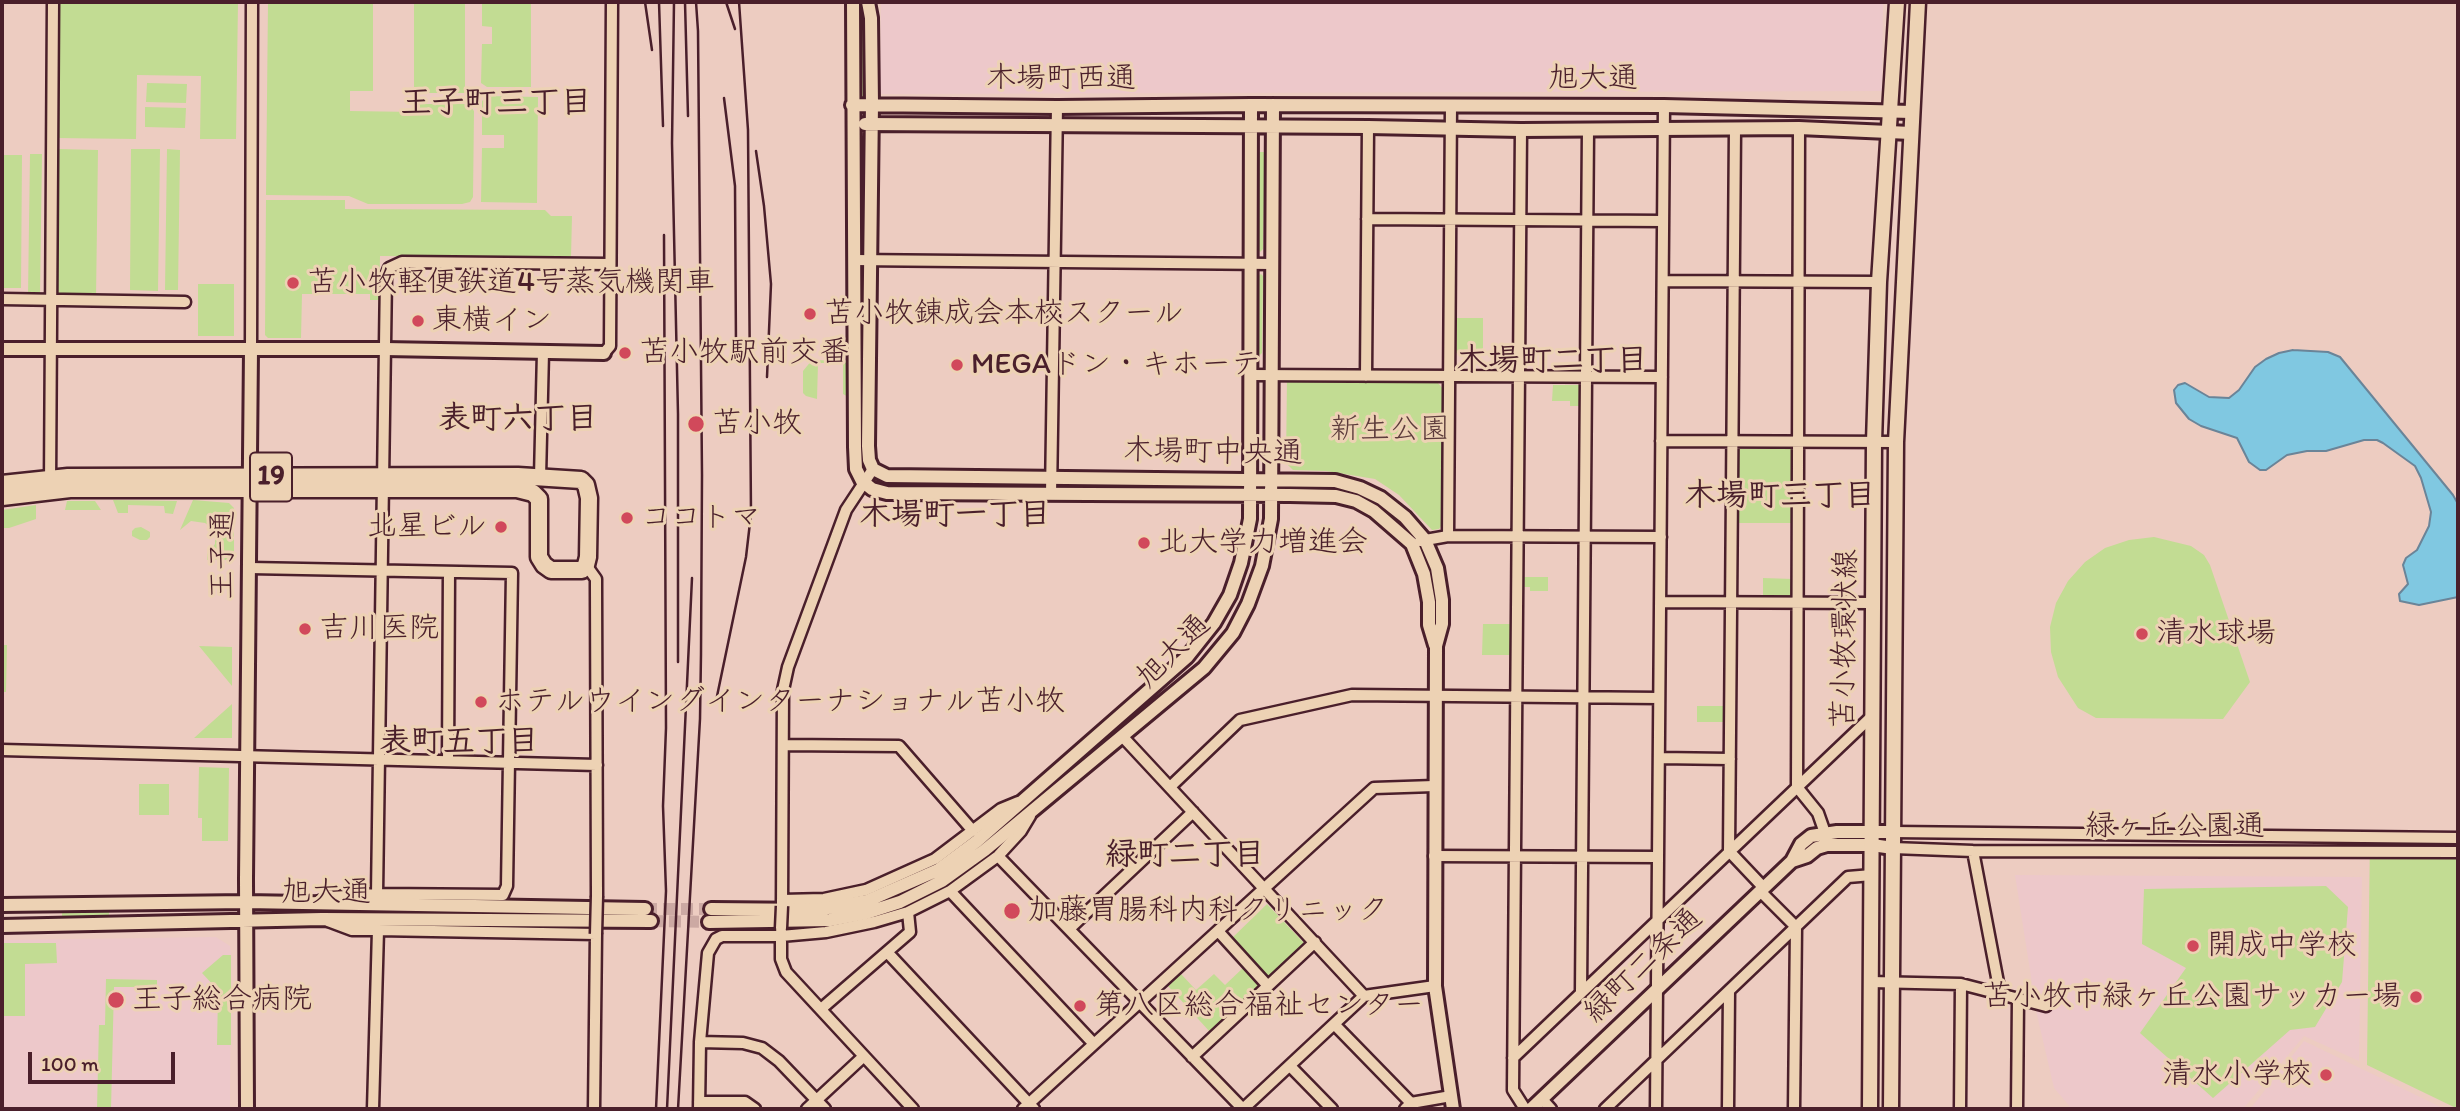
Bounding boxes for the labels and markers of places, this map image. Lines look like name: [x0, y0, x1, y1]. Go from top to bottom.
place label: 苫小牧軽便鉄道4号蒸気機関車: [307, 265, 715, 301]
marker: 苫小牧軽便鉄道4号蒸気機関車: [285, 275, 301, 291]
place label: 苫小牧錬成会本校スクール: [824, 296, 1184, 332]
place label: 東横イン: [432, 303, 552, 339]
marker: 苫小牧錬成会本校スクール: [802, 306, 818, 322]
marker: 東横イン: [410, 313, 426, 329]
place label: 苫小牧駅前交番: [639, 335, 849, 371]
marker: 苫小牧駅前交番: [617, 345, 633, 361]
place label: MEGAドン・キホーテ: [971, 347, 1261, 383]
marker: MEGAドン・キホーテ: [949, 357, 965, 373]
place label: 苫小牧: [712, 406, 802, 442]
marker: 苫小牧: [686, 414, 706, 434]
place label: ココトマ: [641, 500, 761, 536]
place label: 北星ビル: [367, 509, 487, 545]
marker: ココトマ: [619, 510, 635, 526]
marker: 北星ビル: [493, 519, 509, 535]
place label: 北大学力増進会: [1158, 525, 1368, 561]
marker: 北大学力増進会: [1136, 535, 1152, 551]
place label: 吉川医院: [319, 611, 439, 647]
place label: 清水球場: [2156, 616, 2276, 652]
marker: 吉川医院: [297, 621, 313, 637]
marker: 清水球場: [2134, 626, 2150, 642]
place label: ホテルウイングインターナショナル苫小牧: [495, 684, 1065, 720]
marker: ホテルウイングインターナショナル苫小牧: [473, 694, 489, 710]
place label: 加藤胃腸科内科クリニック: [1028, 893, 1388, 929]
marker: 加藤胃腸科内科クリニック: [1002, 901, 1022, 921]
place label: 開成中学校: [2207, 928, 2357, 964]
marker: 開成中学校: [2185, 938, 2201, 954]
place label: 苫小牧市緑ヶ丘公園サッカー場: [1982, 979, 2402, 1015]
place label: 王子総合病院: [132, 982, 312, 1018]
place label: 第八区総合福祉センター: [1094, 988, 1424, 1024]
marker: 苫小牧市緑ヶ丘公園サッカー場: [2408, 989, 2424, 1005]
marker: 王子総合病院: [106, 990, 126, 1010]
marker: 第八区総合福祉センター: [1072, 998, 1088, 1014]
place label: 清水小学校: [2162, 1057, 2312, 1093]
marker: 清水小学校: [2318, 1067, 2334, 1083]

